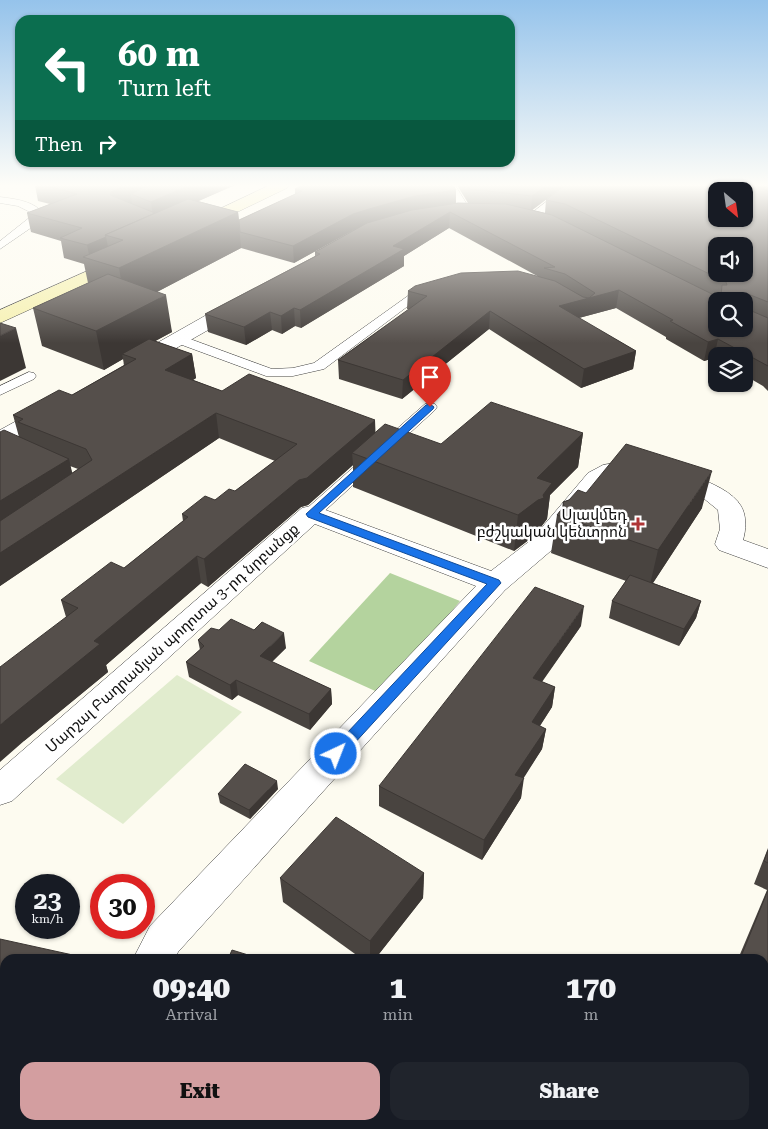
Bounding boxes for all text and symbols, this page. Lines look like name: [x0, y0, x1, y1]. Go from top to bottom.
text: 60 m: [118, 34, 200, 75]
icon: left: [35, 35, 100, 100]
text: Turn left: [118, 76, 211, 101]
icon: right: [93, 130, 121, 158]
text: Then: [35, 133, 83, 156]
north arrow: [708, 182, 752, 228]
map controls: [708, 182, 753, 392]
button: sound: [708, 237, 753, 282]
button: search: [708, 292, 753, 337]
button: layers: [708, 347, 753, 392]
pin: [409, 356, 451, 407]
icon: arrive: [416, 363, 444, 391]
place label: Սլավմեդ բժշկական կենտրոն: [477, 506, 627, 541]
marker: Սլավմեդ բժշկական կենտրոն: [631, 517, 645, 531]
street label: Մարշալ Բաղրամյան պողոտա 3-րդ նրբանցք: [42, 519, 302, 757]
position arrow: [309, 727, 361, 779]
speed limit sign: 30: [90, 874, 155, 939]
text: 23: [33, 886, 62, 915]
text: km/h: [31, 912, 64, 926]
text: 09:40: [153, 970, 230, 1005]
text: 1: [389, 970, 406, 1005]
text: 170: [566, 970, 616, 1005]
text: Arrival: [165, 1005, 217, 1024]
text: min: [383, 1005, 413, 1024]
text: m: [584, 1005, 598, 1024]
button: Exit: [20, 1062, 380, 1120]
button: Share: [390, 1062, 749, 1120]

